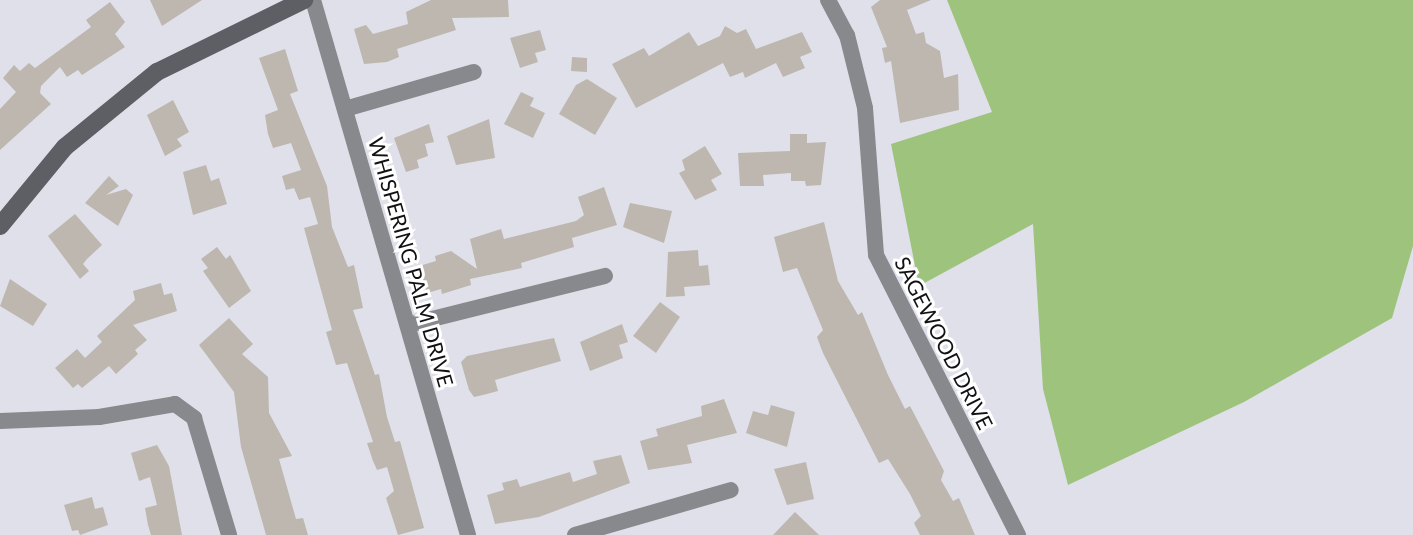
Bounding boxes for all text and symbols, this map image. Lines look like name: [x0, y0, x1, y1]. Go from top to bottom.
street label: WHISPERING PALM DRIVE: [363, 134, 459, 390]
street label: SAGEWOOD DRIVE: [890, 253, 998, 433]

